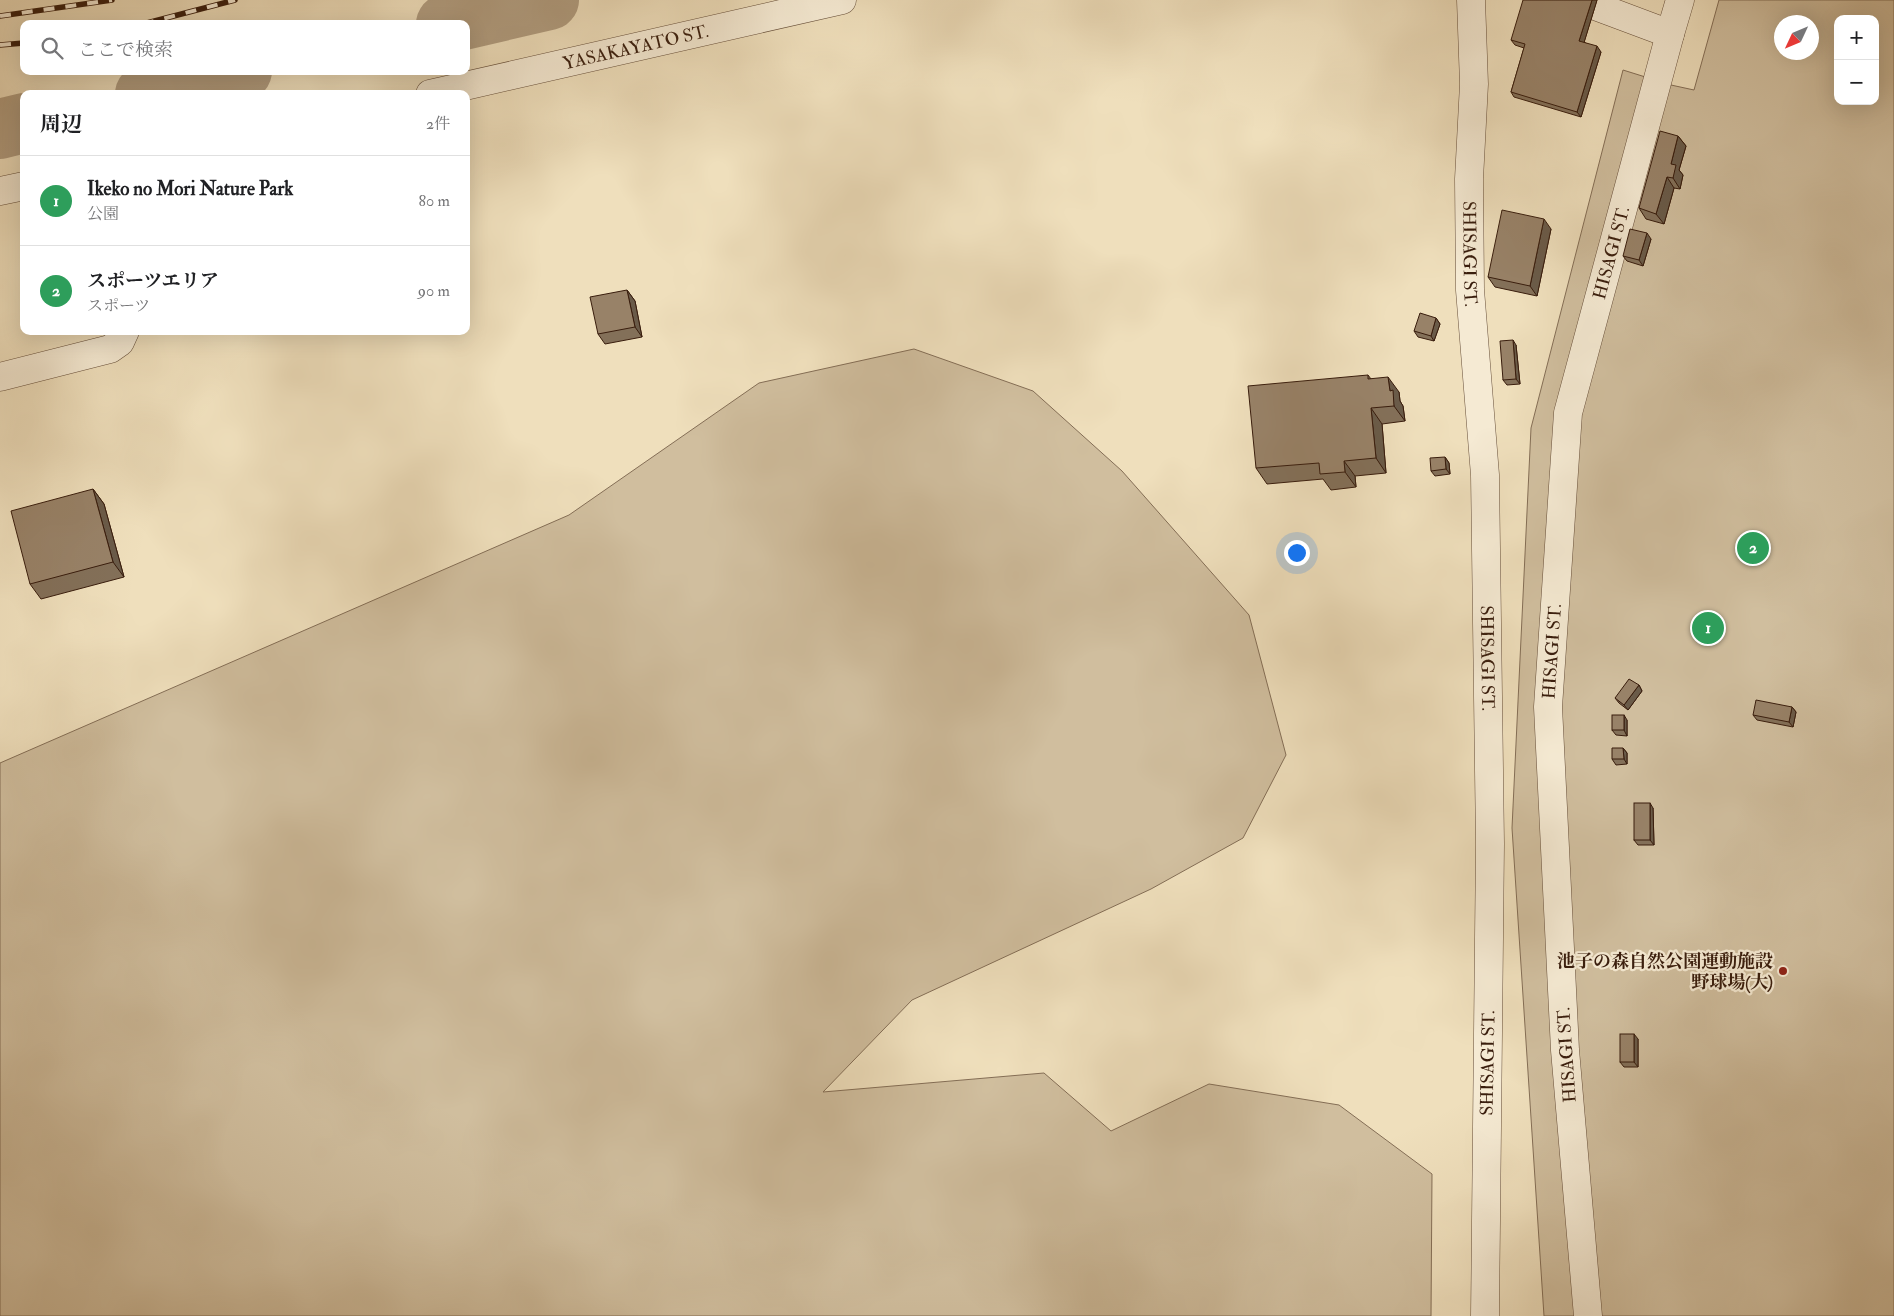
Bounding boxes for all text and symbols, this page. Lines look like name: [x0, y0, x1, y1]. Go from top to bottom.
north arrow: [1774, 15, 1819, 60]
map controls: [1834, 15, 1879, 105]
button: +: [1834, 15, 1879, 60]
street label: YASAKAYATO ST.: [561, 19, 711, 75]
search box: [20, 20, 470, 75]
icon: search: [38, 34, 66, 62]
text: ここで検索: [78, 38, 173, 62]
button: −: [1834, 60, 1879, 105]
text: 周辺: [40, 111, 82, 138]
text: 2件: [426, 114, 450, 134]
text: Ikeko no Mori Nature Park: [87, 177, 293, 201]
text: 1: [53, 191, 59, 211]
text: 80 m: [419, 191, 450, 211]
street label: SHISAGI ST.: [1458, 201, 1483, 307]
text: 公園: [87, 204, 119, 224]
street label: HISAGI ST.: [1588, 204, 1635, 302]
text: スポーツエリア: [87, 269, 219, 293]
text: 2: [52, 281, 60, 301]
text: 90 m: [418, 281, 450, 301]
text: スポーツ: [87, 296, 150, 316]
pin: 2: [1737, 529, 1769, 567]
your location: [1284, 540, 1310, 566]
street label: HISAGI ST.: [1537, 603, 1566, 700]
street label: SHISAGI ST.: [1475, 605, 1500, 711]
pin: 1: [1692, 609, 1724, 647]
place label: 池子の森自然公園運動施設 野球場(大): [1557, 950, 1773, 994]
marker: 池子の森自然公園運動施設 野球場(大): [1777, 965, 1789, 977]
street label: HISAGI ST.: [1552, 1007, 1582, 1103]
street label: SHISAGI ST.: [1476, 1010, 1500, 1116]

